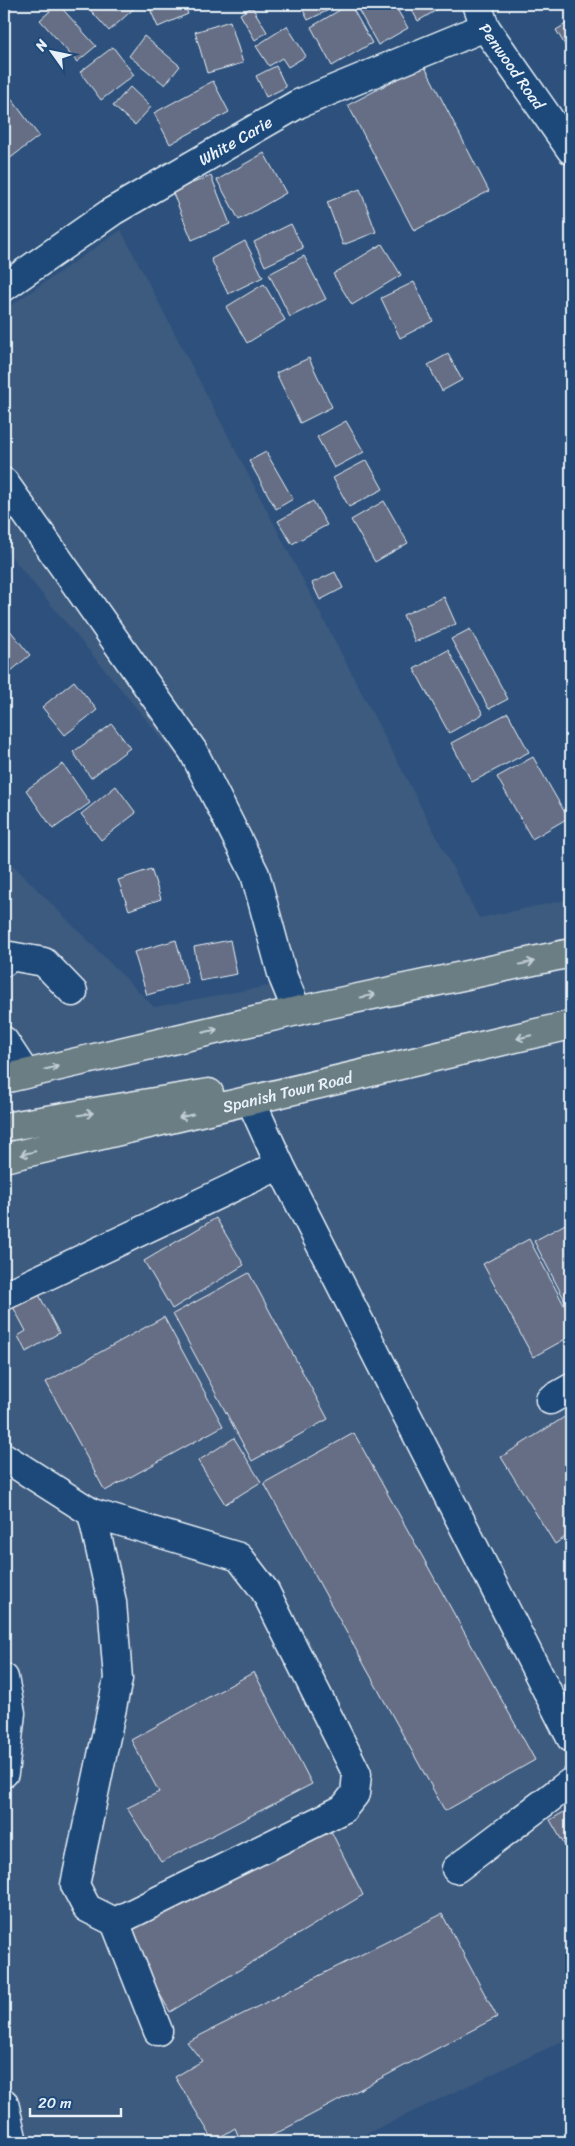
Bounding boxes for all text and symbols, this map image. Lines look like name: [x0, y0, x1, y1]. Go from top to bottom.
street label: Penwood Road: [471, 17, 554, 117]
north arrow: [28, 28, 78, 78]
text: N: [28, 34, 55, 57]
street label: White Carie: [193, 108, 278, 174]
one-way arrow: [519, 957, 535, 967]
one-way arrow: [360, 991, 376, 1000]
one-way arrow: [201, 1026, 217, 1035]
one-way arrow: [516, 1032, 532, 1042]
one-way arrow: [43, 1062, 59, 1072]
street label: Spanish Town Road: [220, 1062, 357, 1121]
one-way arrow: [78, 1108, 94, 1118]
one-way arrow: [179, 1112, 195, 1121]
one-way arrow: [21, 1149, 37, 1158]
scale bar: [30, 2086, 121, 2118]
text: 20 m: [38, 2090, 72, 2116]

